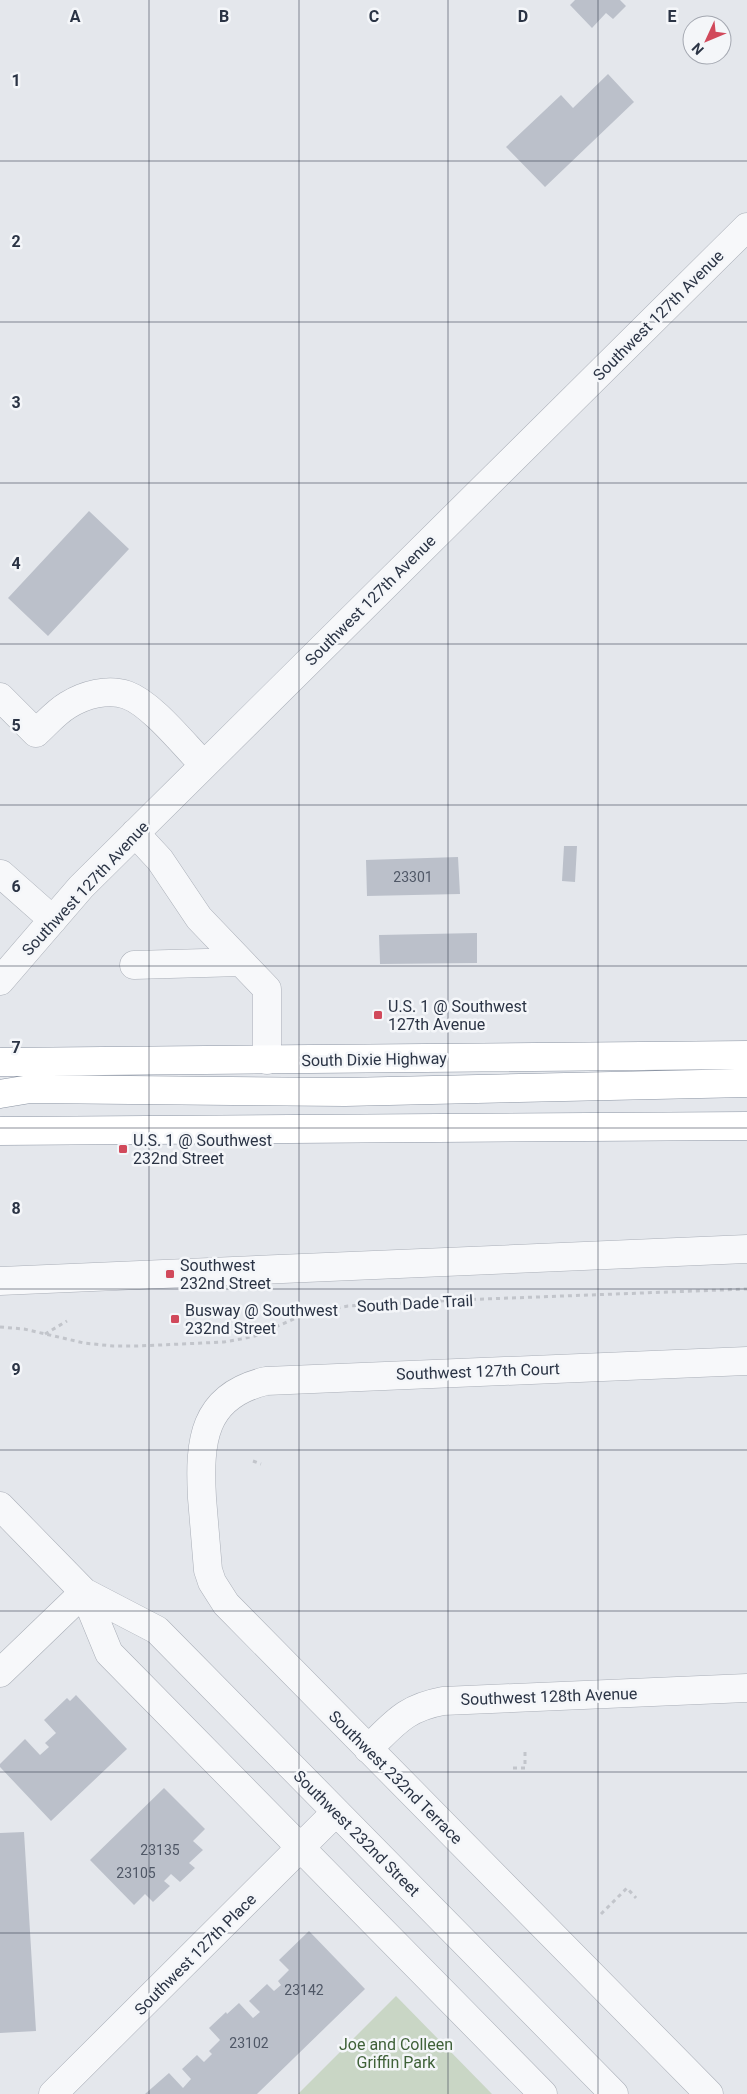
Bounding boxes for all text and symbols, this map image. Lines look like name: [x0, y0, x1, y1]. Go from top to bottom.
text: A: [70, 7, 81, 26]
text: B: [219, 7, 229, 26]
text: C: [369, 7, 379, 26]
text: D: [518, 7, 528, 26]
text: E: [668, 7, 677, 26]
north arrow: [682, 15, 732, 65]
text: N: [688, 40, 707, 58]
text: 1: [11, 71, 21, 90]
text: 2: [11, 232, 21, 251]
street label: Southwest 127th Avenue: [589, 246, 728, 385]
text: 3: [11, 393, 21, 412]
street label: Southwest 127th Avenue: [301, 531, 440, 670]
text: 4: [11, 554, 21, 573]
text: 5: [11, 716, 21, 735]
street label: Southwest 127th Avenue: [18, 817, 153, 959]
house number: 23301: [393, 869, 433, 885]
text: 6: [11, 877, 21, 896]
place label: U.S. 1 @ Southwest 127th Avenue: [388, 997, 527, 1034]
marker: U.S. 1 @ Southwest 127th Avenue: [372, 1009, 384, 1021]
text: 7: [11, 1038, 21, 1057]
street label: South Dixie Highway: [301, 1049, 447, 1070]
place label: U.S. 1 @ Southwest 232nd Street: [133, 1131, 272, 1168]
marker: U.S. 1 @ Southwest 232nd Street: [117, 1143, 129, 1155]
text: 8: [11, 1199, 21, 1218]
place label: Southwest 232nd Street: [180, 1256, 271, 1293]
marker: Southwest 232nd Street: [164, 1268, 176, 1280]
street label: South Dade Trail: [356, 1291, 474, 1316]
place label: Busway @ Southwest 232nd Street: [185, 1301, 338, 1338]
marker: Busway @ Southwest 232nd Street: [169, 1313, 181, 1325]
street label: Southwest 127th Court: [396, 1359, 560, 1384]
text: 9: [11, 1360, 21, 1379]
street label: Southwest 128th Avenue: [460, 1684, 638, 1709]
street label: Southwest 232nd Terrace: [325, 1707, 466, 1848]
street label: Southwest 232nd Street: [290, 1766, 424, 1900]
house number: 23135: [140, 1842, 180, 1858]
house number: 23105: [116, 1865, 156, 1881]
street label: Southwest 127th Place: [131, 1890, 260, 2019]
house number: 23142: [284, 1982, 324, 1998]
house number: 23102: [229, 2035, 269, 2051]
park label: Joe and Colleen Griffin Park: [339, 2035, 453, 2072]

